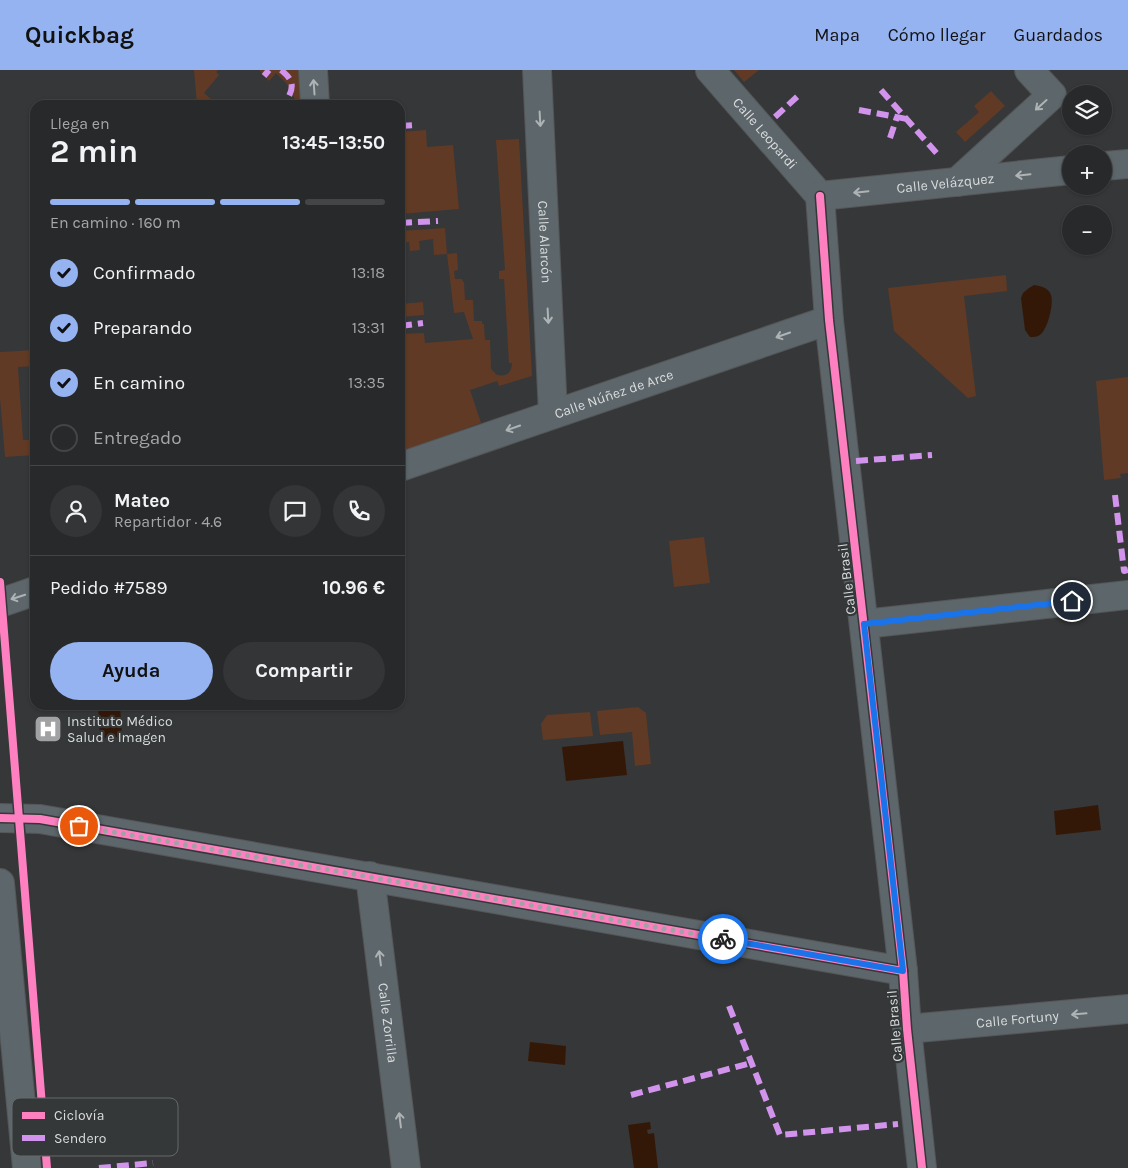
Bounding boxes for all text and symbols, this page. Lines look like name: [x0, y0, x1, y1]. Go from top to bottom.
text: Quickbag: [25, 21, 134, 49]
text: Mapa: [814, 24, 860, 46]
text: Cómo llegar: [888, 24, 986, 46]
text: Guardados: [1014, 24, 1103, 46]
one-way arrow: [309, 80, 319, 96]
map controls: [1062, 85, 1112, 255]
button: layers: [1062, 85, 1112, 135]
street label: Calle Leopardi: [729, 94, 801, 173]
one-way arrow: [1035, 99, 1048, 111]
one-way arrow: [535, 110, 544, 126]
text: Llega en: [50, 114, 110, 133]
text: 13:45–13:50: [282, 132, 385, 154]
text: 2 min: [50, 133, 138, 170]
button: +: [1062, 145, 1112, 195]
street label: Calle Velázquez: [896, 170, 995, 197]
one-way arrow: [1015, 170, 1031, 180]
one-way arrow: [853, 187, 869, 197]
street label: Calle Alarcón: [535, 200, 555, 284]
button: −: [1062, 205, 1112, 255]
text: En camino · 160 m: [50, 213, 181, 232]
icon: check: [50, 259, 78, 287]
text: Confirmado: [93, 262, 195, 284]
text: 13:18: [351, 263, 385, 282]
one-way arrow: [544, 308, 553, 324]
icon: check: [50, 314, 78, 342]
text: Preparando: [93, 317, 192, 339]
text: 13:31: [352, 318, 385, 337]
one-way arrow: [775, 331, 791, 341]
street label: Calle Núñez de Arce: [552, 365, 676, 422]
icon: check: [50, 369, 78, 397]
text: En camino: [93, 372, 185, 394]
text: 13:35: [348, 373, 385, 392]
one-way arrow: [505, 423, 521, 433]
text: Entregado: [93, 427, 182, 449]
button: person: [50, 485, 102, 537]
button: chat: [269, 485, 321, 537]
button: phone: [333, 485, 385, 537]
text: Mateo: [114, 490, 170, 512]
text: Repartidor · 4.6: [114, 512, 222, 531]
street label: Calle Brasil: [834, 542, 860, 616]
text: Pedido #7589: [50, 577, 168, 599]
text: 10.96 €: [322, 577, 385, 599]
pin: [1051, 580, 1093, 622]
icon: home: [1058, 587, 1086, 615]
one-way arrow: [10, 593, 26, 602]
button: Ayuda: [50, 642, 213, 700]
button: Compartir: [223, 642, 385, 700]
place label: Instituto Médico Salud e Imagen: [67, 713, 173, 746]
hospital icon: Instituto Médico Salud e Imagen: [33, 714, 63, 744]
pin: [58, 805, 100, 847]
icon: bag: [65, 812, 93, 840]
courier: [698, 914, 748, 964]
icon: bike: [709, 925, 737, 953]
one-way arrow: [375, 951, 385, 967]
street label: Calle Zorrilla: [375, 982, 401, 1064]
street label: Calle Brasil: [883, 990, 907, 1062]
street label: Calle Fortuny: [975, 1007, 1060, 1031]
one-way arrow: [1072, 1009, 1088, 1019]
legend: [12, 1098, 178, 1156]
text: Ciclovía: [54, 1107, 104, 1124]
one-way arrow: [395, 1112, 405, 1128]
text: Sendero: [54, 1130, 106, 1147]

